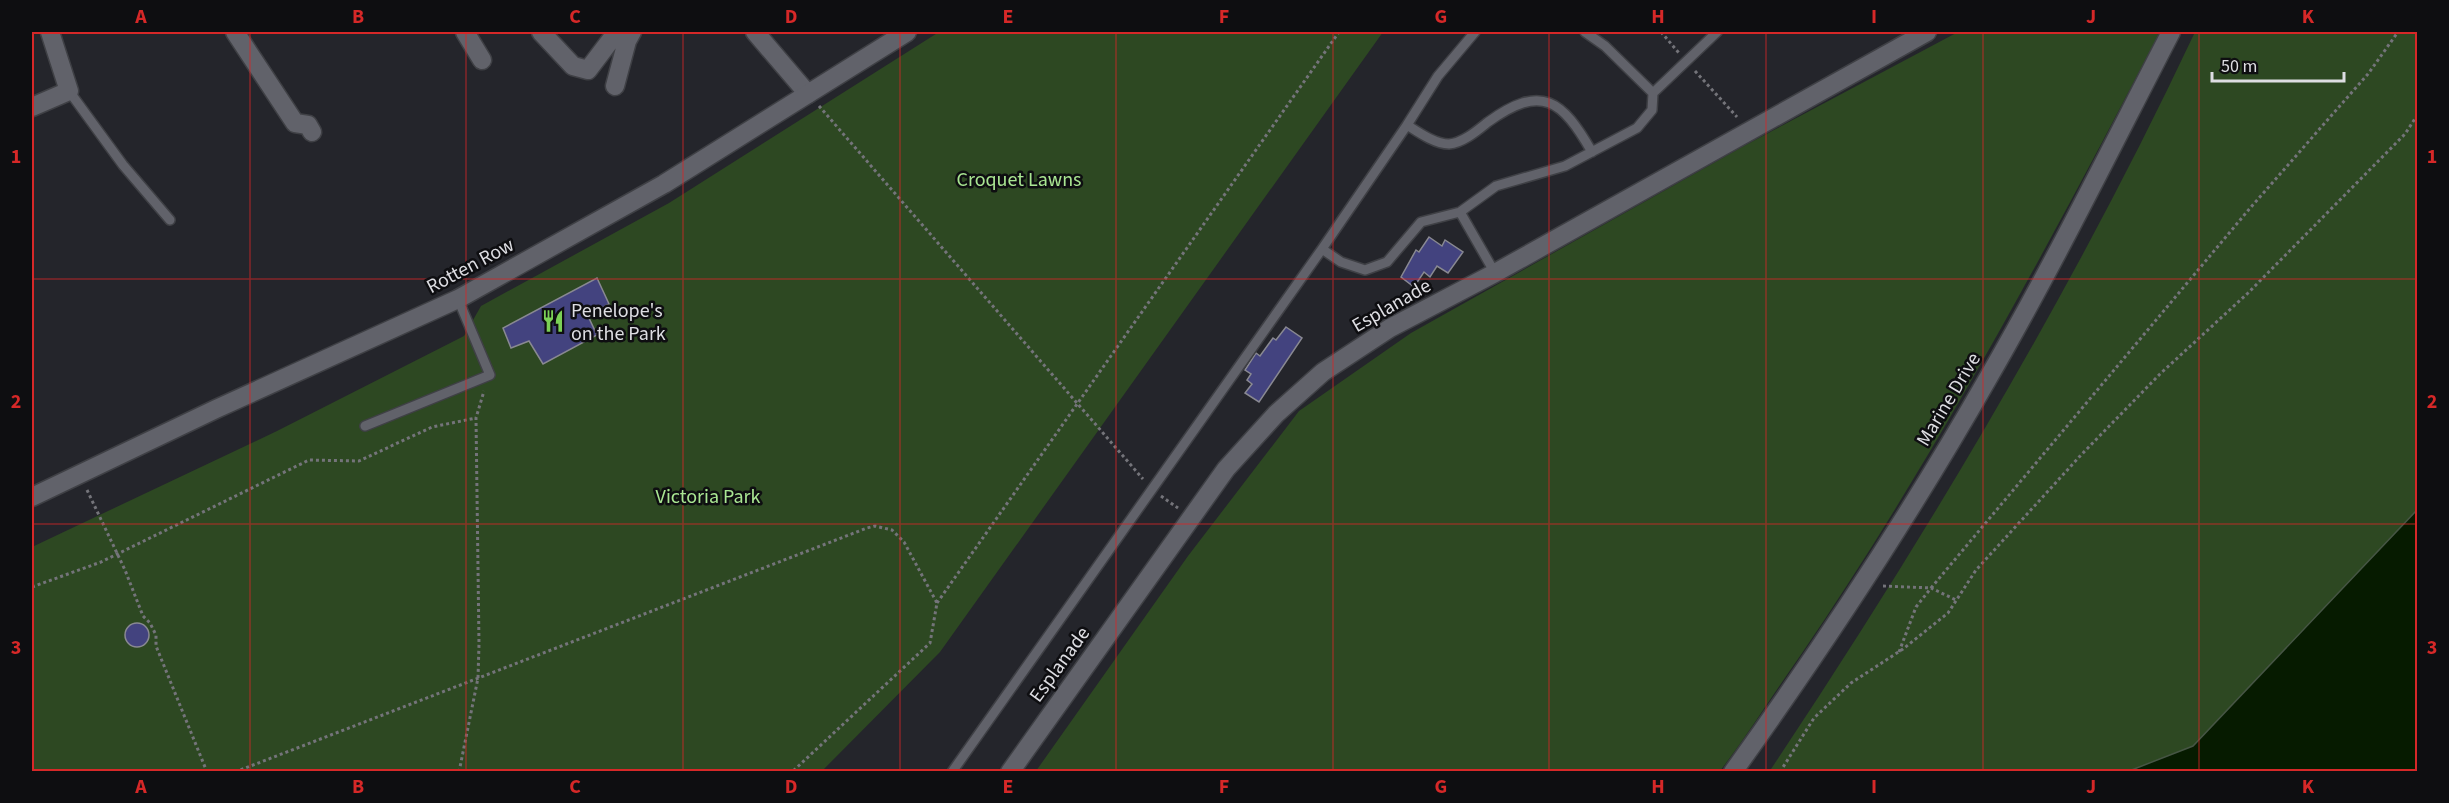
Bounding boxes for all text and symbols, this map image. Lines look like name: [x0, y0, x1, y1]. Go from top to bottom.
text: A: [134, 3, 147, 31]
text: B: [352, 3, 364, 31]
text: C: [569, 3, 581, 31]
text: D: [785, 3, 797, 31]
text: E: [1003, 3, 1013, 31]
text: F: [1219, 3, 1229, 31]
text: G: [1435, 3, 1447, 31]
text: H: [1651, 3, 1665, 31]
text: I: [1871, 3, 1877, 31]
text: J: [2086, 3, 2096, 31]
text: K: [2302, 3, 2315, 31]
scale bar: [2212, 45, 2344, 83]
text: 50 m: [2221, 54, 2257, 79]
text: 1: [11, 143, 21, 171]
text: 1: [2427, 143, 2437, 171]
park label: Croquet Lawns: [957, 166, 1081, 194]
street label: Rotten Row: [422, 231, 519, 301]
street label: Esplanade: [1347, 272, 1436, 340]
place label: Penelope's on the Park: [571, 297, 666, 348]
restaurant icon: Penelope's on the Park: [540, 308, 566, 334]
street label: Marine Drive: [1910, 347, 1988, 452]
text: 2: [11, 388, 21, 416]
text: 2: [2427, 388, 2437, 416]
park label: Victoria Park: [656, 483, 760, 511]
street label: Esplanade: [1023, 621, 1097, 708]
text: 3: [11, 634, 21, 662]
text: 3: [2427, 634, 2437, 662]
text: A: [134, 773, 147, 801]
text: B: [352, 773, 364, 801]
text: C: [569, 773, 581, 801]
text: D: [785, 773, 797, 801]
text: E: [1003, 773, 1013, 801]
text: F: [1219, 773, 1229, 801]
text: G: [1435, 773, 1447, 801]
text: H: [1651, 773, 1665, 801]
text: I: [1871, 773, 1877, 801]
text: J: [2086, 773, 2096, 801]
text: K: [2302, 773, 2315, 801]

